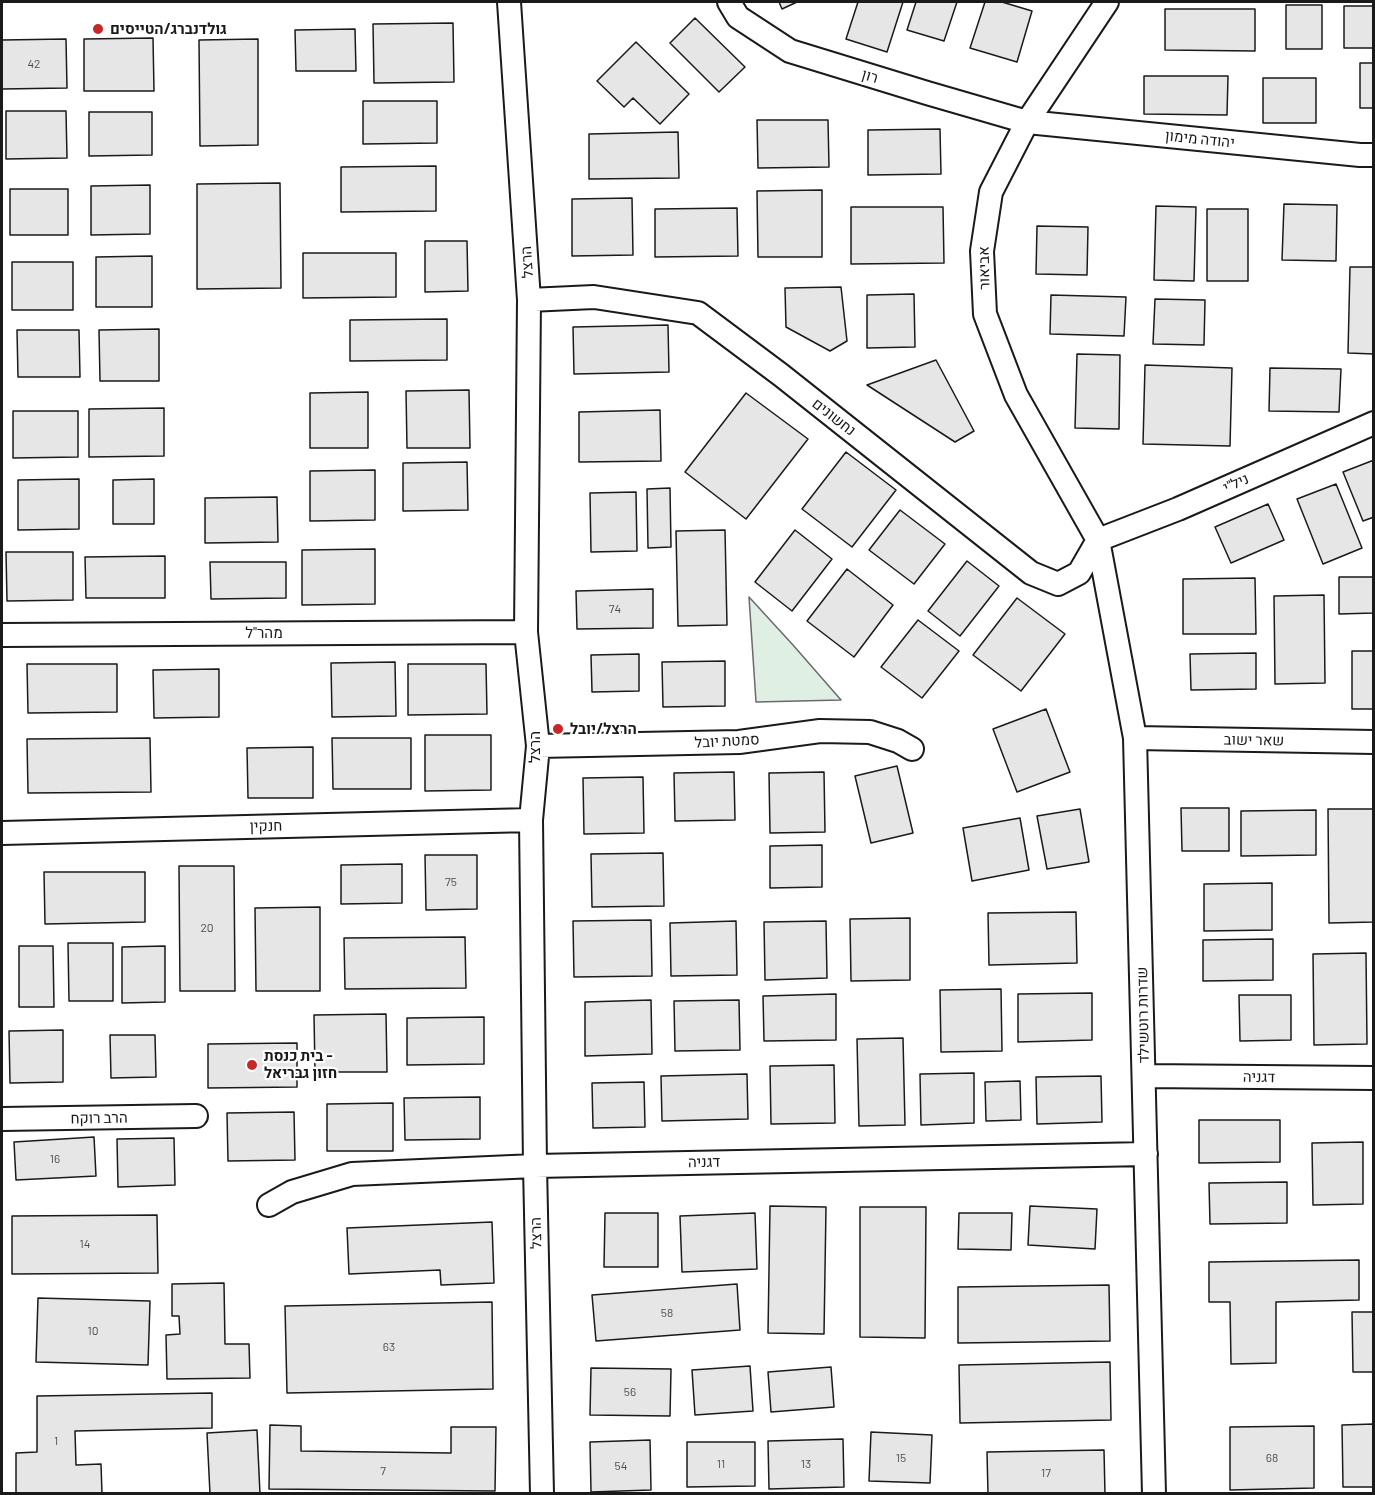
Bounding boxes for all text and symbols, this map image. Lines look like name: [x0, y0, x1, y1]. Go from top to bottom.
place label: גולדנברג/הטייסים: [110, 20, 227, 38]
marker: גולדנברג/הטייסים: [91, 22, 105, 36]
house number: 42: [27, 57, 41, 71]
street label: רון: [860, 65, 880, 87]
street label: יהודה מימון: [1164, 126, 1236, 152]
street label: הרצל: [517, 245, 537, 279]
street label: אביאור: [975, 246, 993, 290]
street label: נחשונים: [809, 394, 859, 440]
street label: ניל"י: [1220, 469, 1252, 497]
house number: 74: [609, 602, 621, 616]
street label: מהר"ל: [245, 624, 283, 642]
place label: הרצל/יובל: [570, 720, 637, 738]
marker: הרצל/יובל: [551, 722, 565, 736]
street label: סמטת יובל: [694, 730, 760, 752]
street label: שאר ישוב: [1224, 730, 1284, 750]
street label: הרצל: [526, 731, 544, 763]
street label: חנקין: [249, 817, 283, 835]
house number: 75: [445, 875, 457, 889]
house number: 20: [200, 921, 214, 935]
street label: שדרות רוטשילד: [1133, 966, 1153, 1064]
place label: בית כנסת - חזון גבריאל: [264, 1047, 337, 1082]
marker: בית כנסת - חזון גבריאל: [245, 1058, 259, 1072]
street label: דגניה: [1243, 1068, 1275, 1086]
street label: הרב רוקח: [70, 1109, 128, 1127]
house number: 16: [50, 1152, 60, 1166]
street label: דגניה: [688, 1153, 720, 1171]
street label: הרצל: [527, 1217, 545, 1249]
house number: 14: [80, 1237, 90, 1251]
house number: 58: [661, 1306, 673, 1320]
house number: 10: [88, 1324, 98, 1338]
house number: 63: [383, 1340, 395, 1354]
house number: 56: [624, 1385, 636, 1399]
house number: 1: [54, 1434, 58, 1448]
house number: 15: [896, 1451, 906, 1465]
house number: 68: [1266, 1451, 1278, 1465]
house number: 11: [717, 1457, 725, 1471]
house number: 13: [801, 1457, 811, 1471]
house number: 54: [615, 1459, 627, 1473]
house number: 7: [380, 1464, 386, 1478]
house number: 17: [1041, 1466, 1051, 1480]

